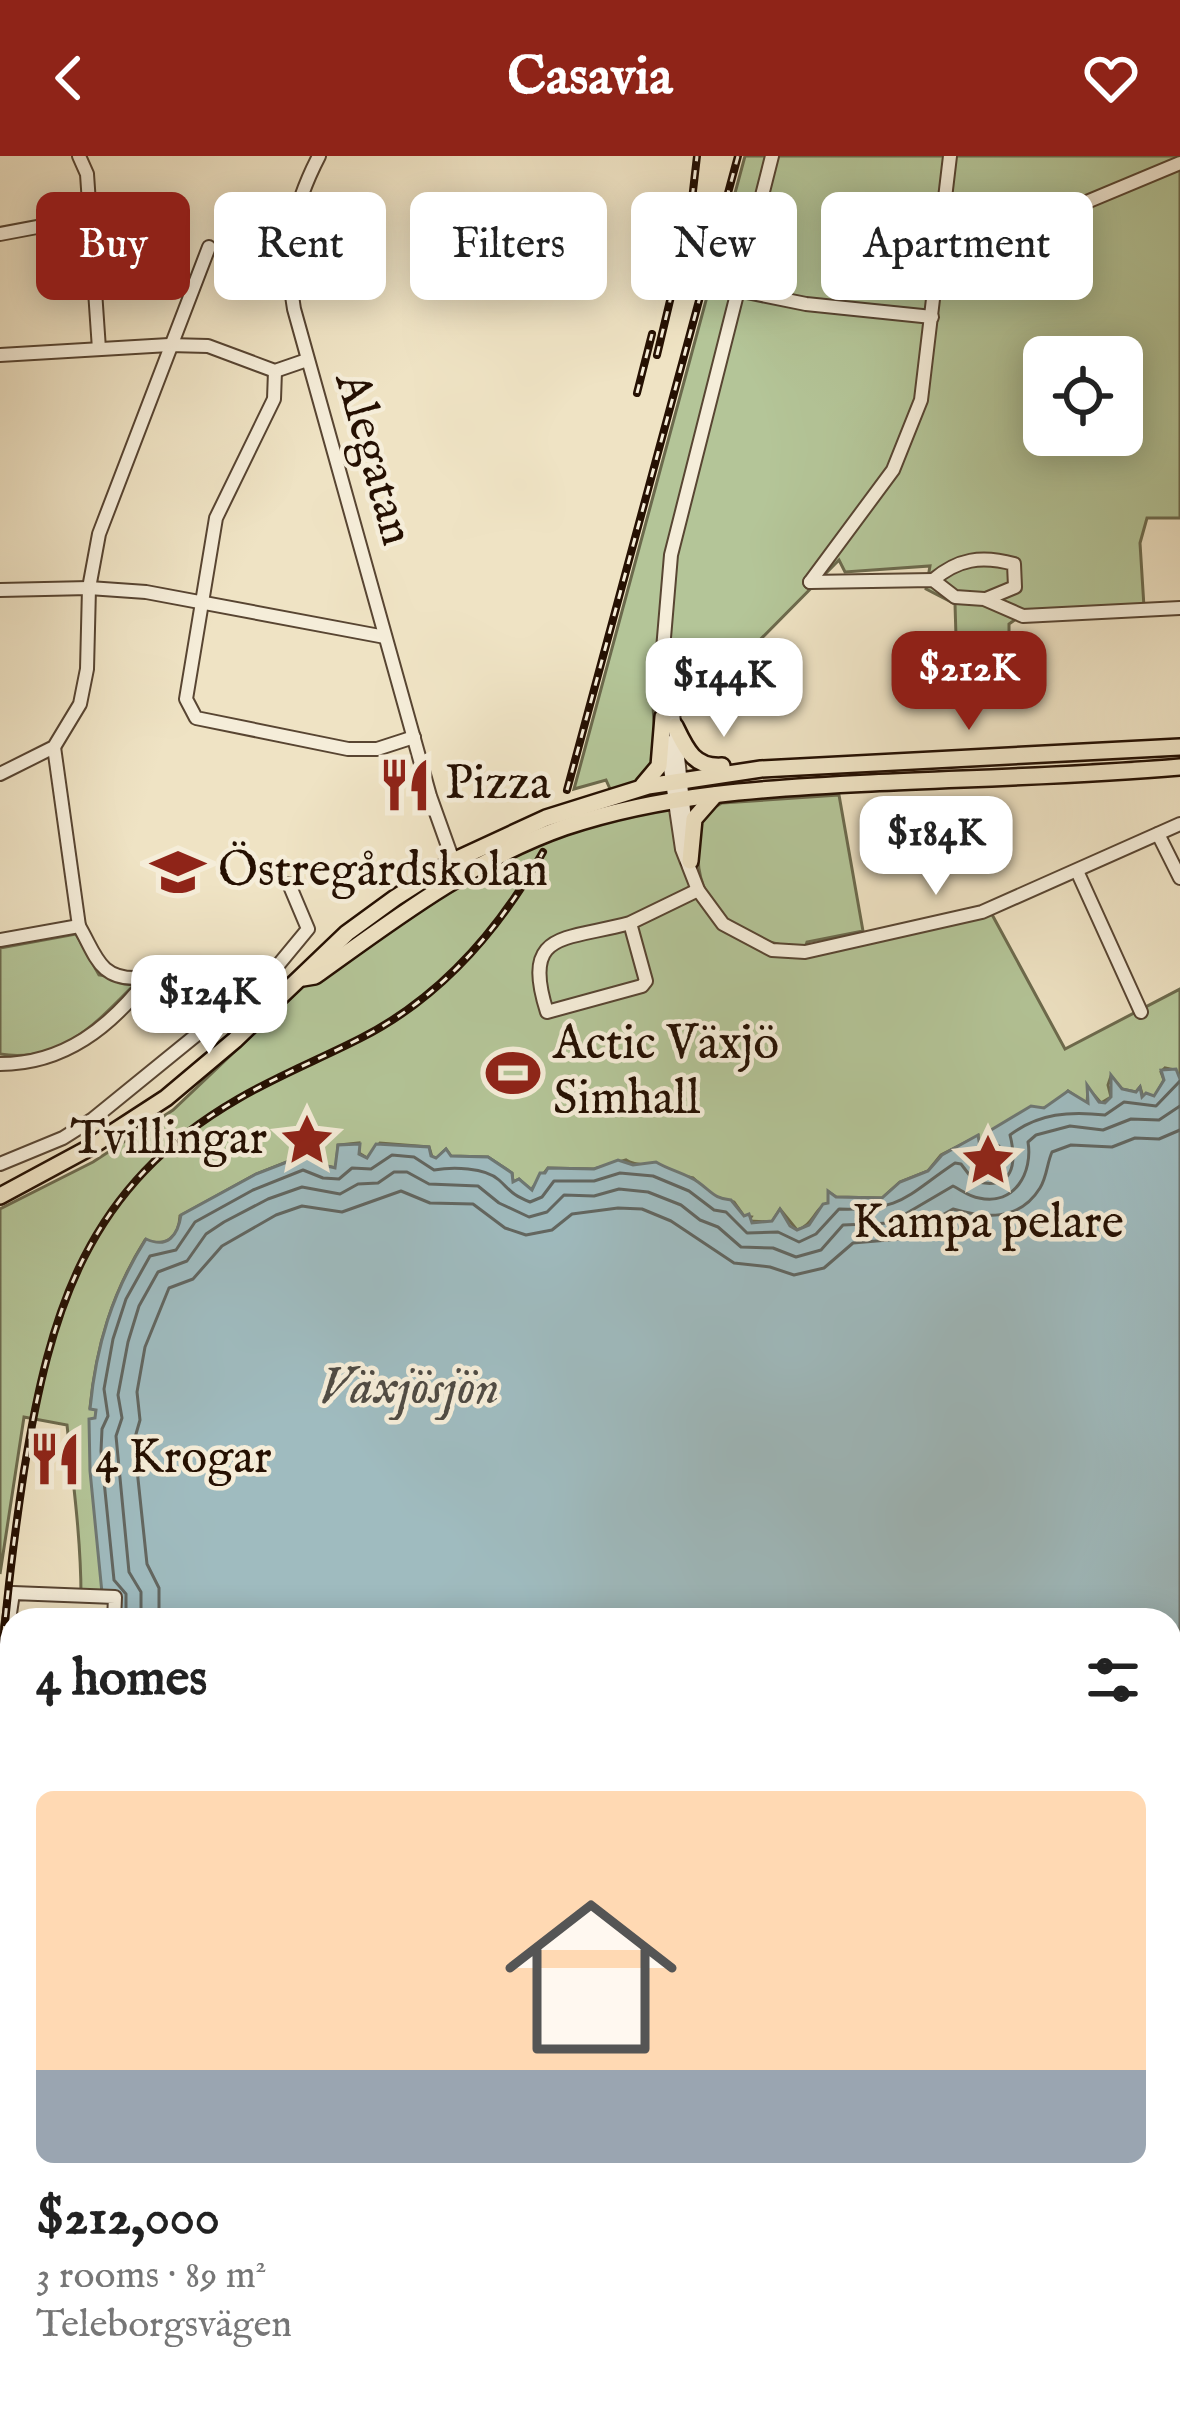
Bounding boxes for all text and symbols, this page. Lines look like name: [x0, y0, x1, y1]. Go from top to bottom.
text: Casavia: [507, 44, 673, 113]
icon: back: [36, 45, 102, 111]
icon: heart: [1078, 45, 1144, 111]
chip: Buy: [36, 192, 190, 300]
chip: Rent: [214, 192, 386, 300]
chip: Filters: [410, 192, 607, 300]
chip: New: [631, 192, 797, 300]
chip: Apartment: [821, 192, 1093, 300]
map controls: [1023, 336, 1143, 456]
button: locate: [1023, 336, 1143, 456]
street label: Alegatan: [319, 365, 426, 552]
pin: $212K: [885, 631, 1053, 733]
pin: $144K: [640, 638, 808, 740]
text: $212K: [919, 645, 1019, 694]
text: $144K: [673, 652, 775, 701]
place label: Pizza: [445, 755, 551, 815]
restaurant icon: Pizza: [376, 756, 434, 814]
pin: $184K: [852, 796, 1020, 898]
text: $184K: [887, 810, 985, 859]
place label: Östregårdskolan: [218, 841, 548, 902]
school or university icon: Östregårdskolan: [149, 843, 207, 901]
pin: $124K: [125, 955, 293, 1057]
text: $124K: [158, 969, 260, 1018]
place label: Actic Växjö Simhall: [552, 1015, 779, 1130]
sports icon: Actic Växjö Simhall: [484, 1044, 542, 1102]
place label: Tvillingar: [70, 1110, 267, 1170]
place icon: Tvillingar: [278, 1111, 336, 1169]
place icon: Kampa pelare: [959, 1131, 1017, 1189]
place label: Kampa pelare: [852, 1194, 1124, 1254]
water label: Växjösjön: [319, 1357, 499, 1422]
place label: 4 Krogar: [95, 1429, 272, 1489]
restaurant icon: 4 Krogar: [26, 1430, 84, 1488]
icon: filters: [1080, 1647, 1146, 1713]
text: 4 homes: [36, 1648, 207, 1713]
icon: home: [483, 1869, 699, 2085]
text: $212,000: [36, 2187, 220, 2252]
text: 3 rooms · 89 m²: [36, 2252, 267, 2301]
text: Teleborgsvägen: [36, 2301, 292, 2350]

